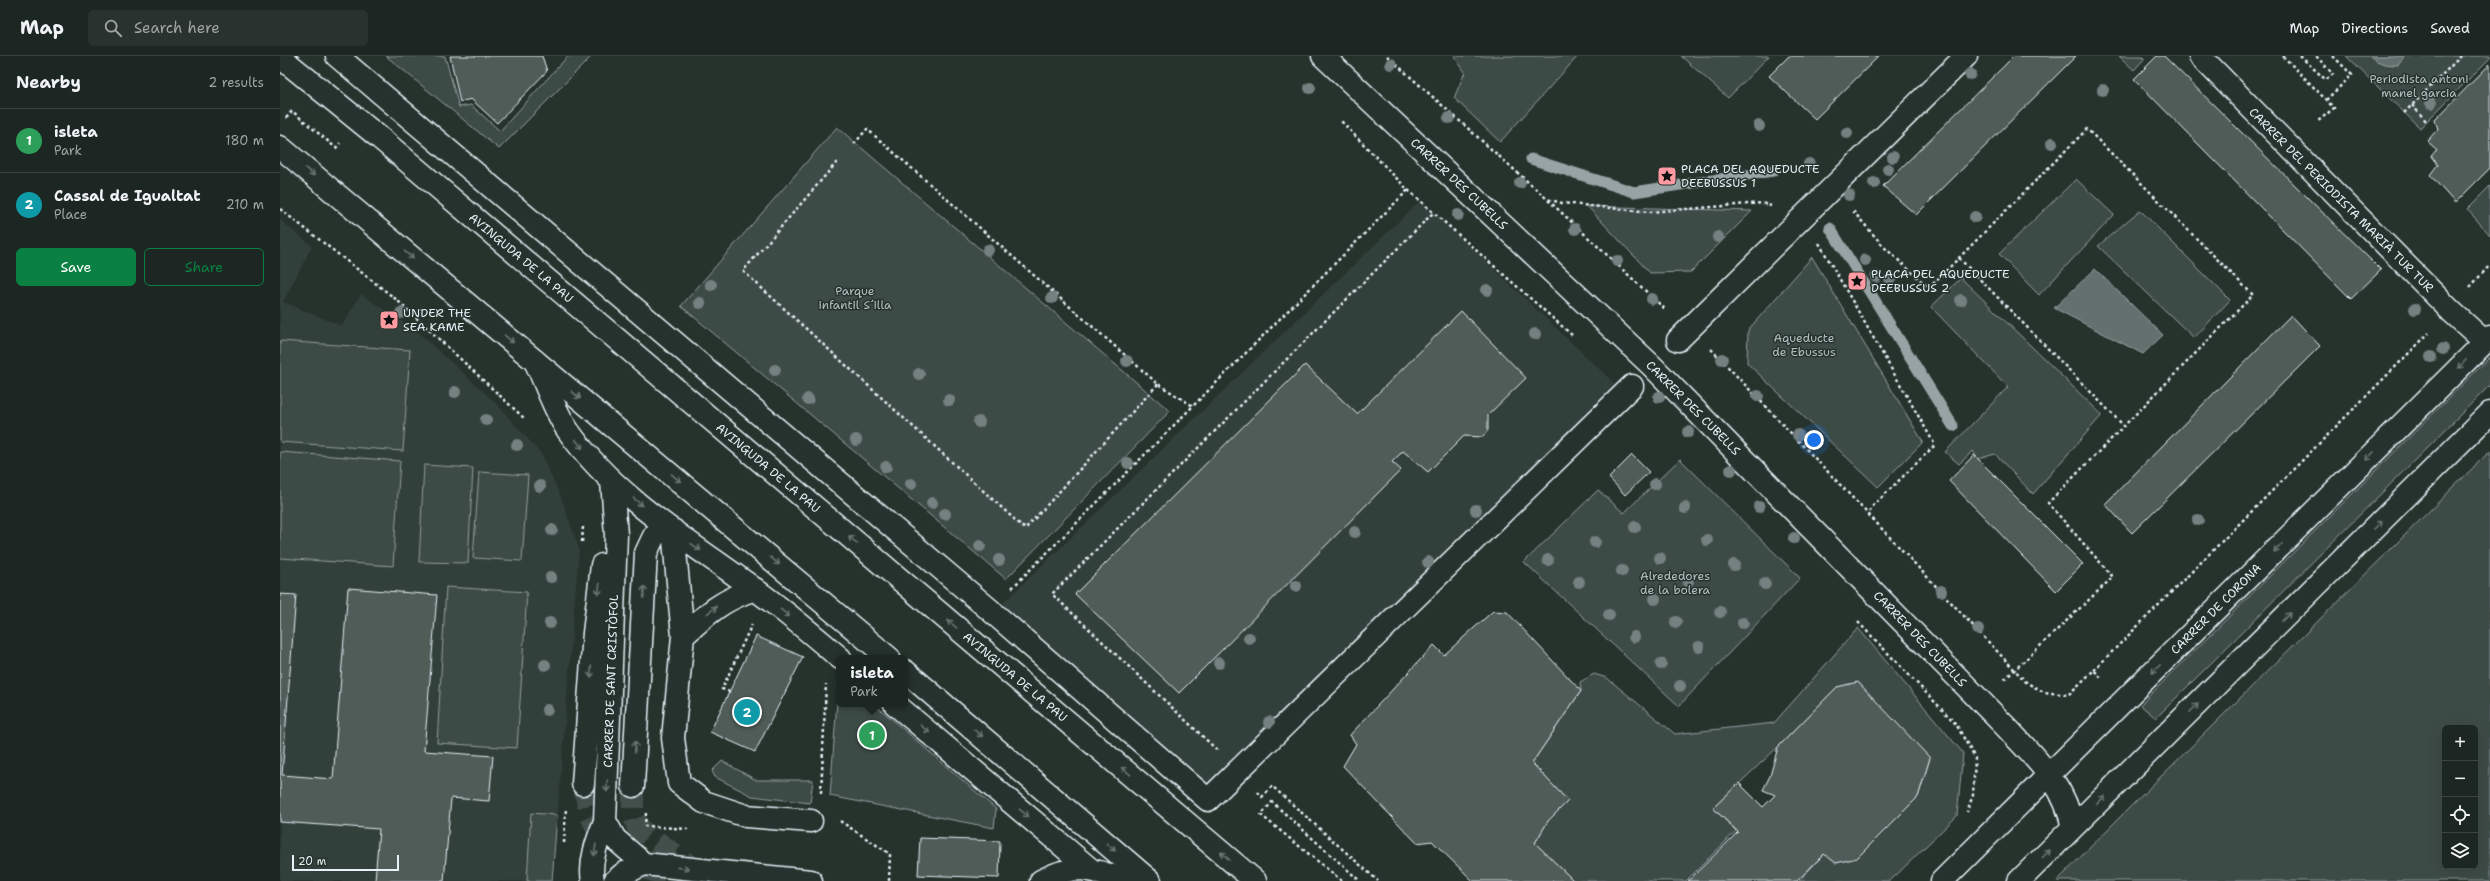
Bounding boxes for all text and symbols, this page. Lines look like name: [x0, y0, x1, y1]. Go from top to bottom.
search box: [88, 10, 368, 46]
text: Map: [20, 15, 64, 40]
icon: search: [102, 17, 124, 39]
text: Search here: [134, 18, 220, 38]
text: Map: [2290, 19, 2320, 37]
text: Directions: [2342, 19, 2408, 37]
text: Saved: [2430, 19, 2470, 37]
text: Nearby: [16, 71, 81, 93]
park label: Periodista antoni manel garcia: [2369, 71, 2469, 101]
text: 2 results: [208, 74, 264, 91]
street label: CARRER DEL PERIODISTA MARIÀ TUR TUR: [2245, 104, 2437, 296]
text: isleta: [54, 122, 98, 142]
text: 1: [26, 132, 32, 149]
text: 180 m: [225, 132, 264, 149]
street label: CARRER DES CUBELLS: [1407, 135, 1511, 234]
text: Park: [54, 142, 82, 159]
place label: PLACA DEL AQUEDUCTE DEEBUSSUS 1: [1681, 161, 1820, 191]
place icon: PLACA DEL AQUEDUCTE DEEBUSSUS 1: [1656, 165, 1678, 187]
one-way arrow: [305, 167, 315, 176]
text: Cassal de Igualtat: [54, 186, 201, 206]
text: 2: [24, 196, 34, 213]
text: 210 m: [226, 196, 264, 213]
text: Place: [54, 206, 87, 223]
street label: AVINGUDA DE LA PAU: [465, 210, 577, 306]
button: Save: [16, 248, 136, 286]
button: Share: [144, 248, 264, 286]
one-way arrow: [404, 251, 415, 260]
place label: PLACA DEL AQUEDUCTE DEEBUSSUS 2: [1871, 266, 2010, 296]
place icon: PLACA DEL AQUEDUCTE DEEBUSSUS 2: [1846, 270, 1868, 292]
park label: Parque infantil S´illa: [819, 283, 892, 313]
place label: UNDER THE SEA KAME: [403, 305, 471, 335]
place icon: UNDER THE SEA KAME: [378, 309, 400, 331]
park label: Aqueducte de Ebussus: [1772, 330, 1836, 360]
one-way arrow: [504, 334, 514, 343]
street label: CARRER DES CUBELLS: [1642, 357, 1744, 459]
one-way arrow: [2457, 359, 2467, 369]
one-way arrow: [570, 390, 581, 399]
street label: AVINGUDA DE LA PAU: [712, 420, 824, 516]
your location: [1804, 430, 1824, 450]
one-way arrow: [575, 439, 583, 450]
one-way arrow: [2365, 451, 2375, 461]
one-way arrow: [670, 473, 681, 482]
one-way arrow: [633, 498, 643, 507]
one-way arrow: [2373, 520, 2383, 530]
one-way arrow: [848, 535, 858, 544]
one-way arrow: [690, 543, 701, 551]
one-way arrow: [2273, 543, 2283, 553]
one-way arrow: [770, 557, 780, 566]
street label: CARRER DE CORONA: [2167, 560, 2265, 658]
park label: Alrededores de la bolera: [1640, 568, 1711, 598]
one-way arrow: [595, 582, 603, 595]
one-way arrow: [640, 586, 648, 599]
street label: CARRER DES CUBELLS: [1870, 588, 1970, 691]
street label: CARRER DE SANT CRISTÒFOL: [600, 594, 622, 768]
one-way arrow: [707, 606, 718, 614]
one-way arrow: [780, 609, 791, 617]
one-way arrow: [2281, 612, 2291, 622]
one-way arrow: [947, 619, 957, 628]
street label: AVINGUDA DE LA PAU: [959, 629, 1071, 725]
popup: [836, 655, 908, 707]
text: isleta: [850, 663, 894, 683]
one-way arrow: [2151, 664, 2161, 674]
one-way arrow: [587, 665, 594, 678]
text: Park: [850, 683, 878, 700]
pin: 2: [734, 697, 760, 727]
one-way arrow: [2189, 703, 2199, 713]
pin: 1: [859, 720, 885, 750]
one-way arrow: [919, 725, 930, 734]
map controls: [2442, 725, 2478, 869]
button: +: [2442, 725, 2478, 761]
one-way arrow: [972, 728, 983, 737]
one-way arrow: [632, 741, 639, 754]
button: −: [2442, 761, 2478, 797]
one-way arrow: [1121, 767, 1131, 776]
one-way arrow: [604, 779, 611, 792]
one-way arrow: [2096, 795, 2106, 804]
button: locate: [2442, 797, 2478, 833]
one-way arrow: [1019, 808, 1029, 818]
button: layers: [2442, 833, 2478, 869]
one-way arrow: [1105, 842, 1116, 851]
one-way arrow: [591, 843, 599, 856]
one-way arrow: [2041, 849, 2051, 859]
one-way arrow: [1220, 851, 1230, 860]
scale bar: [292, 853, 399, 872]
text: 20 m: [298, 854, 326, 869]
one-way arrow: [676, 865, 689, 872]

